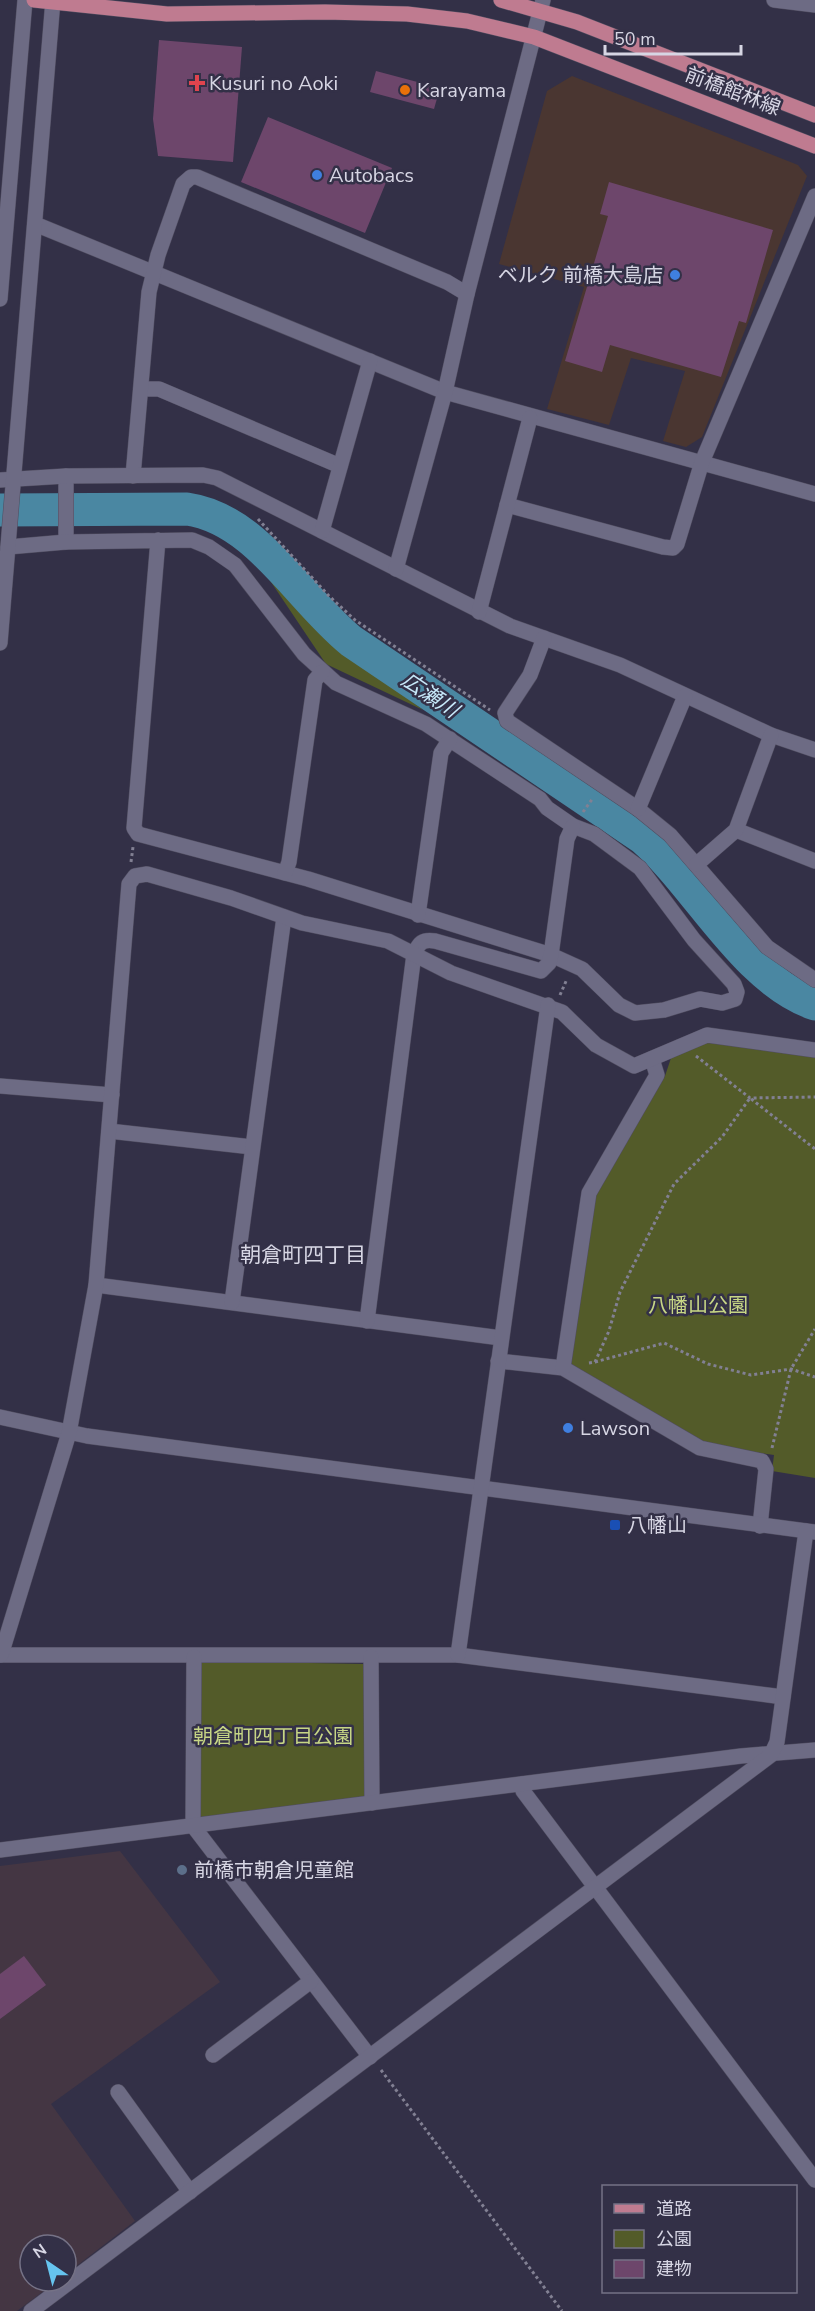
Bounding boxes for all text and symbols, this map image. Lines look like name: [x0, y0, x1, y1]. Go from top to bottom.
scale bar: [605, 18, 742, 56]
text: 50 m: [614, 27, 656, 51]
street label: 前橋館林線: [681, 61, 784, 122]
place label: Kusuri no Aoki: [209, 70, 338, 97]
marker: Kusuri no Aoki: [190, 76, 204, 90]
place label: Karayama: [417, 77, 506, 104]
marker: Karayama: [398, 83, 412, 97]
place label: Autobacs: [329, 162, 414, 189]
marker: Autobacs: [310, 168, 324, 182]
place label: ベルク 前橋大島店: [498, 262, 663, 289]
marker: ベルク 前橋大島店: [668, 268, 682, 282]
water label: 広瀬川: [396, 666, 466, 725]
district label: 朝倉町四丁目: [240, 1241, 366, 1269]
park label: 八幡山公園: [648, 1292, 748, 1319]
place label: Lawson: [580, 1415, 650, 1442]
marker: Lawson: [561, 1421, 575, 1435]
place label: 八幡山: [627, 1512, 687, 1539]
marker: 八幡山: [608, 1518, 622, 1532]
park label: 朝倉町四丁目公園: [193, 1723, 353, 1750]
place label: 前橋市朝倉児童館: [194, 1857, 354, 1884]
marker: 前橋市朝倉児童館: [175, 1863, 189, 1877]
legend: [602, 2185, 797, 2293]
text: 道路: [656, 2197, 692, 2221]
text: 公園: [656, 2227, 692, 2251]
north arrow: [18, 2233, 78, 2293]
text: N: [29, 2239, 51, 2264]
text: 建物: [656, 2257, 692, 2281]

